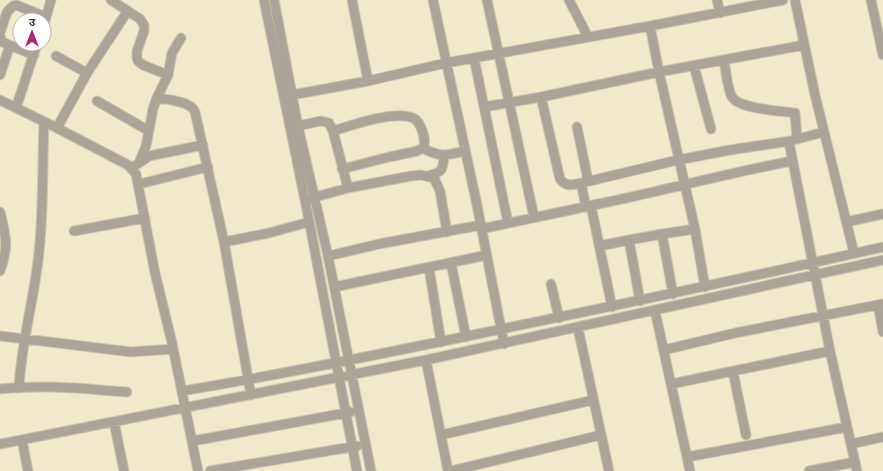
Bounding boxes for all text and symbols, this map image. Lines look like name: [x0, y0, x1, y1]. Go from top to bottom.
north arrow: [12, 12, 52, 52]
text: उ: [29, 15, 36, 29]

